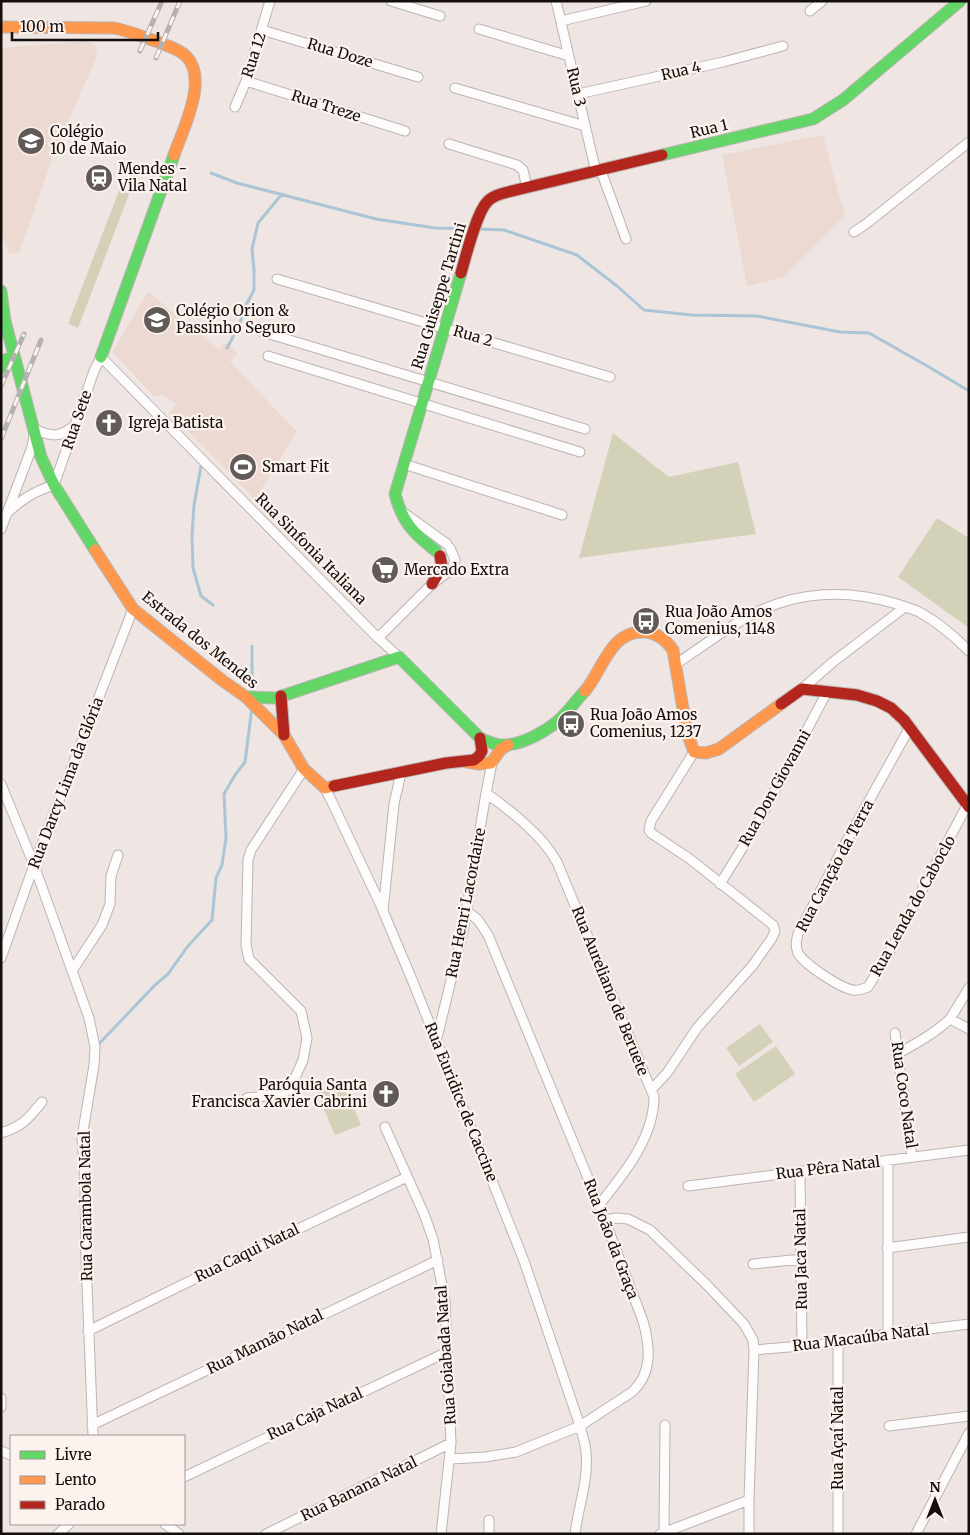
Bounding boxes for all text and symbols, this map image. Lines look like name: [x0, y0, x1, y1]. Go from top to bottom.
scale bar: [12, 10, 159, 42]
text: 100 m: [20, 17, 64, 36]
street label: Rua 12: [237, 30, 270, 80]
street label: Rua Doze: [305, 34, 375, 72]
street label: Rua 4: [659, 57, 703, 84]
street label: Rua 3: [563, 65, 590, 108]
street label: Rua Treze: [289, 85, 363, 126]
street label: Rua 1: [688, 115, 730, 142]
place label: Colégio 10 de Maio: [50, 122, 127, 158]
school or university icon: Colégio 10 de Maio: [16, 126, 46, 156]
place label: Mendes - Vila Natal: [117, 159, 187, 195]
station icon: Mendes - Vila Natal: [84, 163, 114, 193]
street label: Rua Guiseppe Tartini: [407, 220, 470, 371]
place label: Colégio Orion & Passinho Seguro: [176, 301, 296, 337]
school or university icon: Colégio Orion & Passinho Seguro: [142, 305, 172, 335]
street label: Rua 2: [451, 321, 495, 350]
street label: Rua Sete: [58, 387, 96, 452]
church icon: Igreja Batista: [94, 408, 124, 438]
place label: Igreja Batista: [128, 413, 223, 432]
sports icon: Smart Fit: [228, 452, 258, 482]
place label: Smart Fit: [262, 457, 329, 476]
street label: Rua Sinfonia Italiana: [252, 489, 371, 608]
supermarket icon: Mercado Extra: [370, 555, 400, 585]
place label: Mercado Extra: [404, 560, 509, 579]
street label: Estrada dos Mendes: [138, 587, 262, 692]
place label: Rua João Amos Comenius, 1148: [665, 602, 775, 638]
bus stop icon: Rua João Amos Comenius, 1148: [631, 606, 661, 636]
street label: Rua Darcy Lima da Glória: [24, 694, 107, 871]
place label: Rua João Amos Comenius, 1237: [590, 705, 702, 741]
bus stop icon: Rua João Amos Comenius, 1237: [556, 709, 586, 739]
street label: Rua Don Giovanni: [735, 726, 815, 849]
street label: Rua Canção da Terra: [792, 796, 877, 935]
street label: Rua Henri Lacordaire: [442, 826, 489, 980]
street label: Rua Lenda do Caboclo: [866, 832, 959, 979]
street label: Rua Aureliano de Beruete: [568, 903, 653, 1078]
street label: Rua Euridice de Caccine: [421, 1019, 502, 1185]
street label: Rua Coco Natal: [888, 1040, 921, 1150]
place label: Paróquia Santa Francisca Xavier Cabrini: [192, 1075, 367, 1111]
church icon: Paróquia Santa Francisca Xavier Cabrini: [371, 1079, 401, 1109]
street label: Rua Carambola Natal: [75, 1130, 96, 1282]
street label: Rua Pêra Natal: [775, 1152, 881, 1183]
street label: Rua João da Graça: [580, 1176, 643, 1302]
street label: Rua Jaca Natal: [790, 1208, 811, 1310]
street label: Rua Caqui Natal: [191, 1219, 302, 1286]
street label: Rua Goiabada Natal: [431, 1284, 460, 1426]
street label: Rua Mamão Natal: [203, 1305, 327, 1378]
street label: Rua Macaúba Natal: [792, 1320, 931, 1355]
street label: Rua Caja Natal: [264, 1383, 366, 1444]
street label: Rua Açaí Natal: [828, 1386, 847, 1490]
legend: [10, 1435, 185, 1525]
text: Livre: [55, 1445, 92, 1464]
street label: Rua Banana Natal: [297, 1452, 420, 1525]
text: Lento: [55, 1470, 97, 1489]
north arrow: [910, 1475, 960, 1525]
text: N: [929, 1478, 941, 1496]
text: Parado: [55, 1495, 105, 1514]

